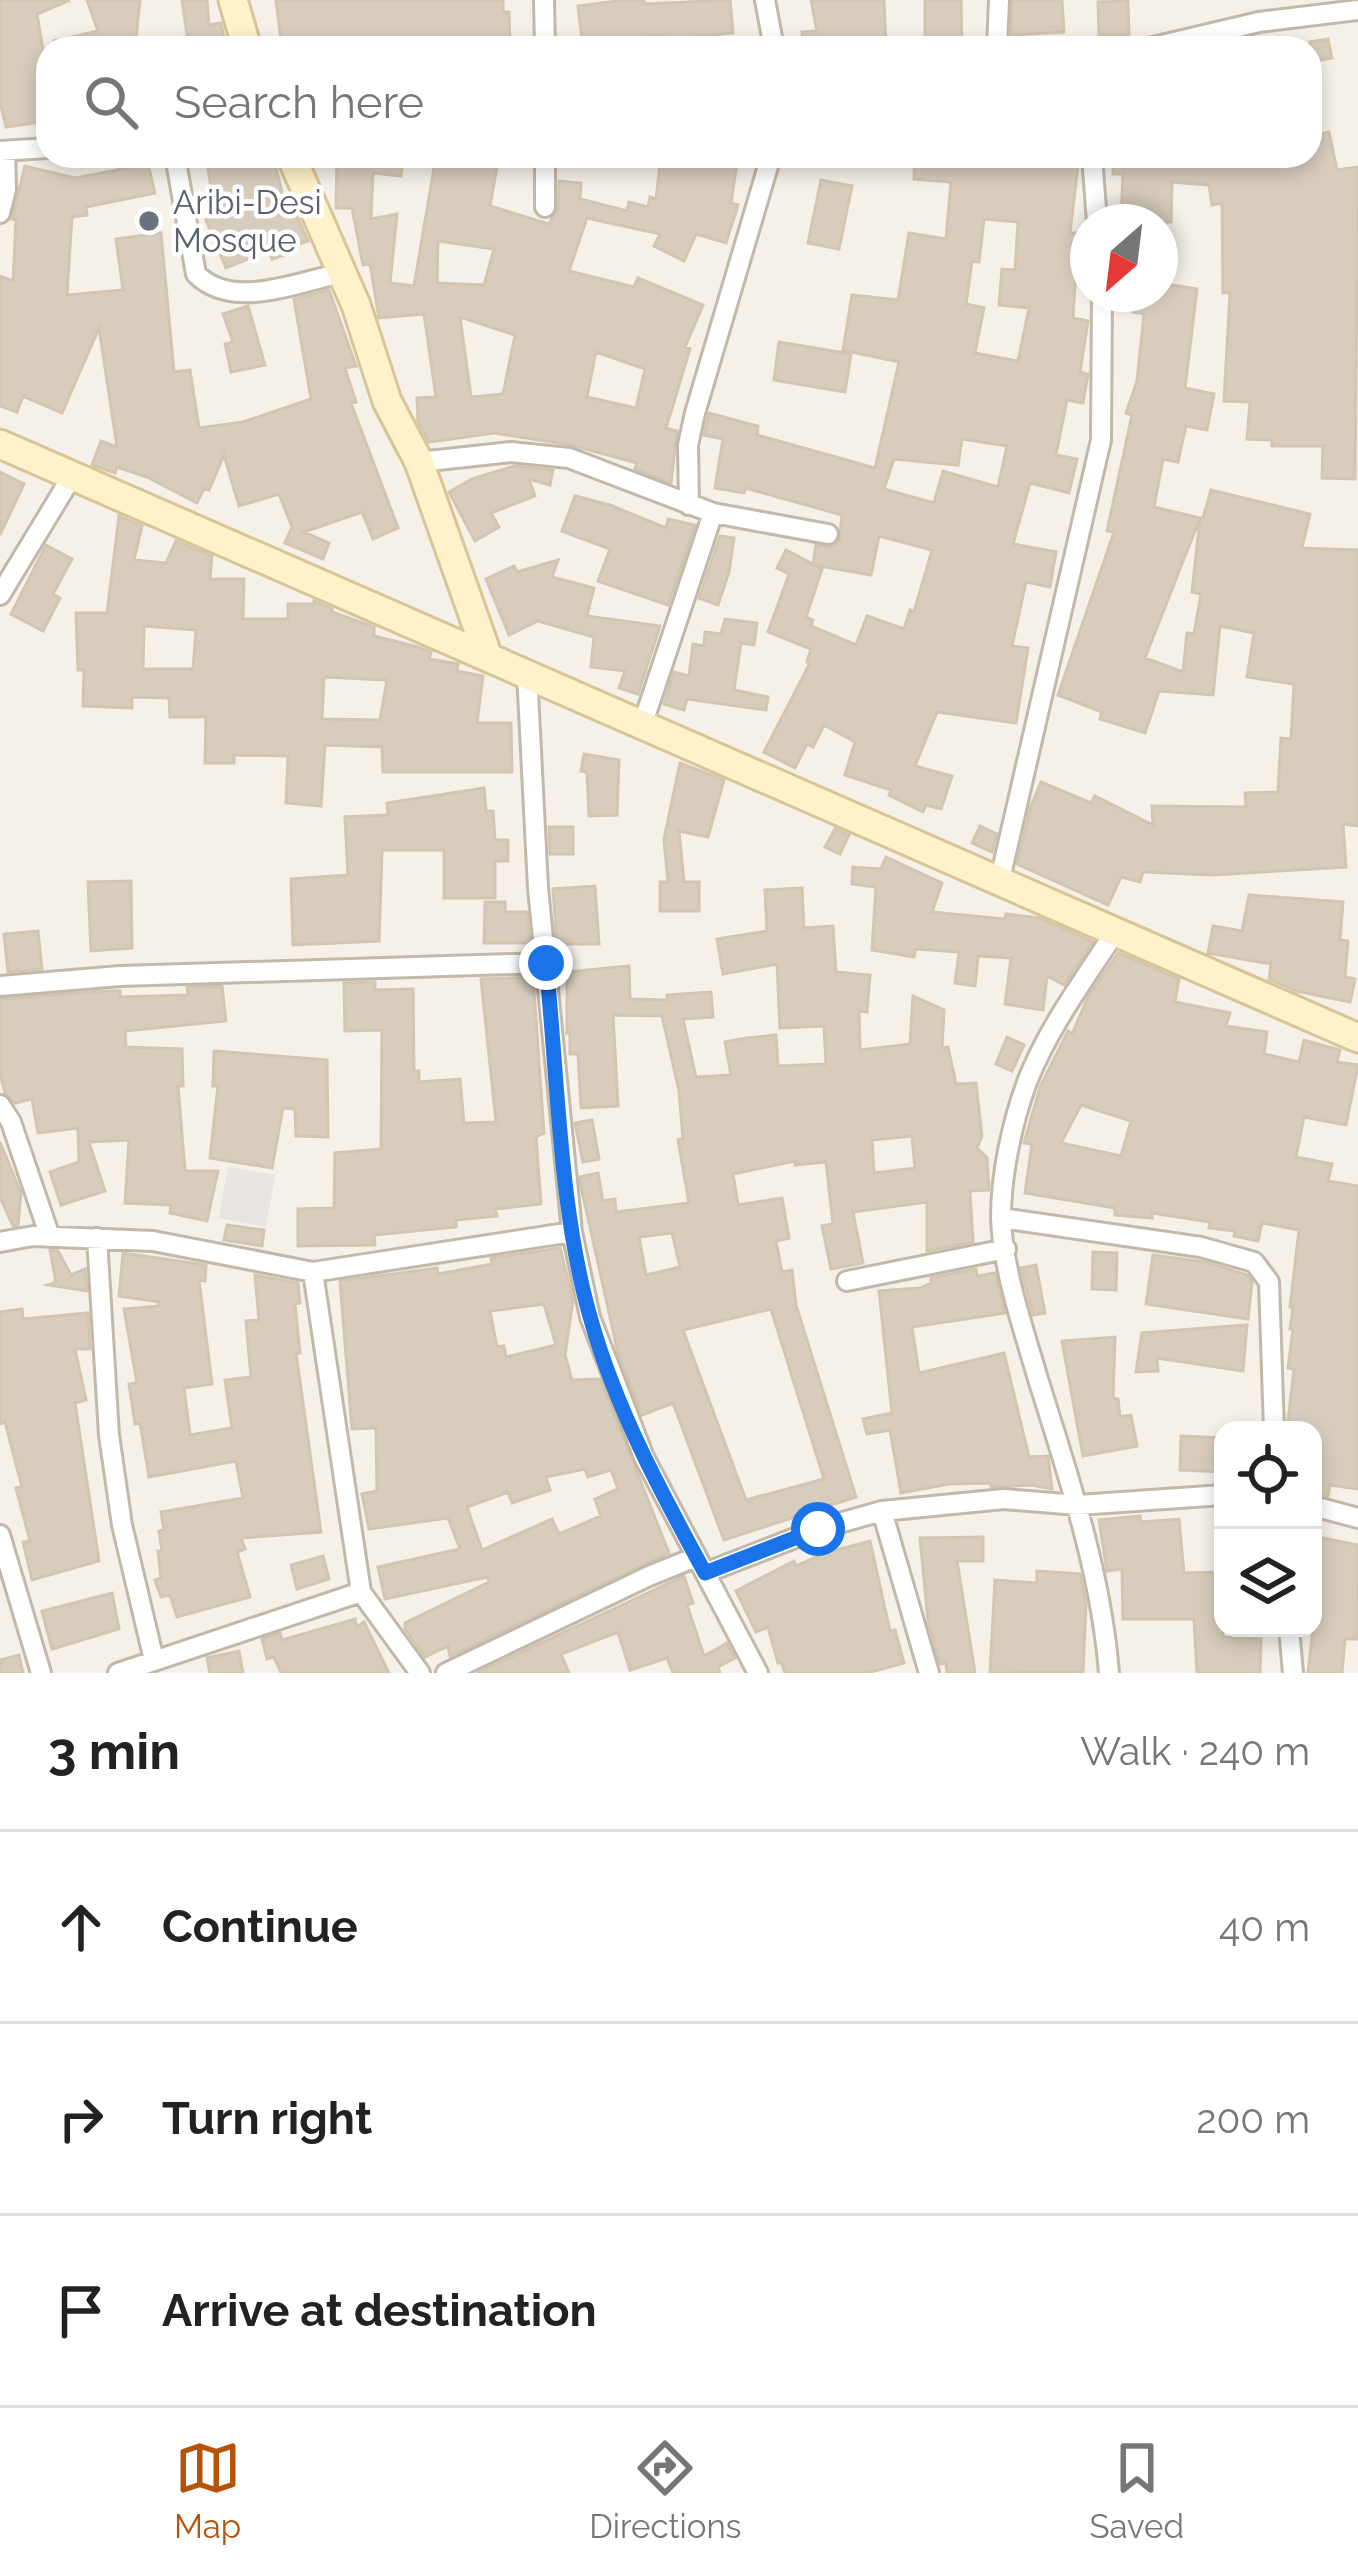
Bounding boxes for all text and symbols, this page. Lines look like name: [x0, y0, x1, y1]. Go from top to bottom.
search box: [36, 36, 1322, 168]
icon: search: [78, 69, 144, 135]
text: Search here: [174, 76, 424, 129]
place label: Aribi-Desi Mosque: [173, 183, 322, 260]
north arrow: [1070, 204, 1178, 312]
marker: Aribi-Desi Mosque: [136, 208, 162, 234]
route end: [519, 936, 573, 990]
map controls: [1214, 1421, 1322, 1637]
button: locate: [1214, 1421, 1322, 1529]
route start: [791, 1502, 845, 1556]
button: layers: [1214, 1529, 1322, 1637]
text: 3 min: [48, 1721, 180, 1781]
text: Walk · 240 m: [1080, 1728, 1310, 1774]
icon: ahead: [48, 1894, 114, 1960]
text: Continue: [162, 1900, 358, 1953]
text: 40 m: [1219, 1904, 1310, 1950]
icon: right: [48, 2086, 114, 2152]
text: Turn right: [162, 2092, 372, 2145]
text: 200 m: [1196, 2096, 1310, 2142]
icon: arrive: [48, 2278, 114, 2344]
text: Arrive at destination: [162, 2284, 597, 2337]
tab: Map: [174, 2435, 241, 2546]
tab: Directions: [589, 2435, 742, 2546]
tab: Saved: [1090, 2435, 1184, 2546]

